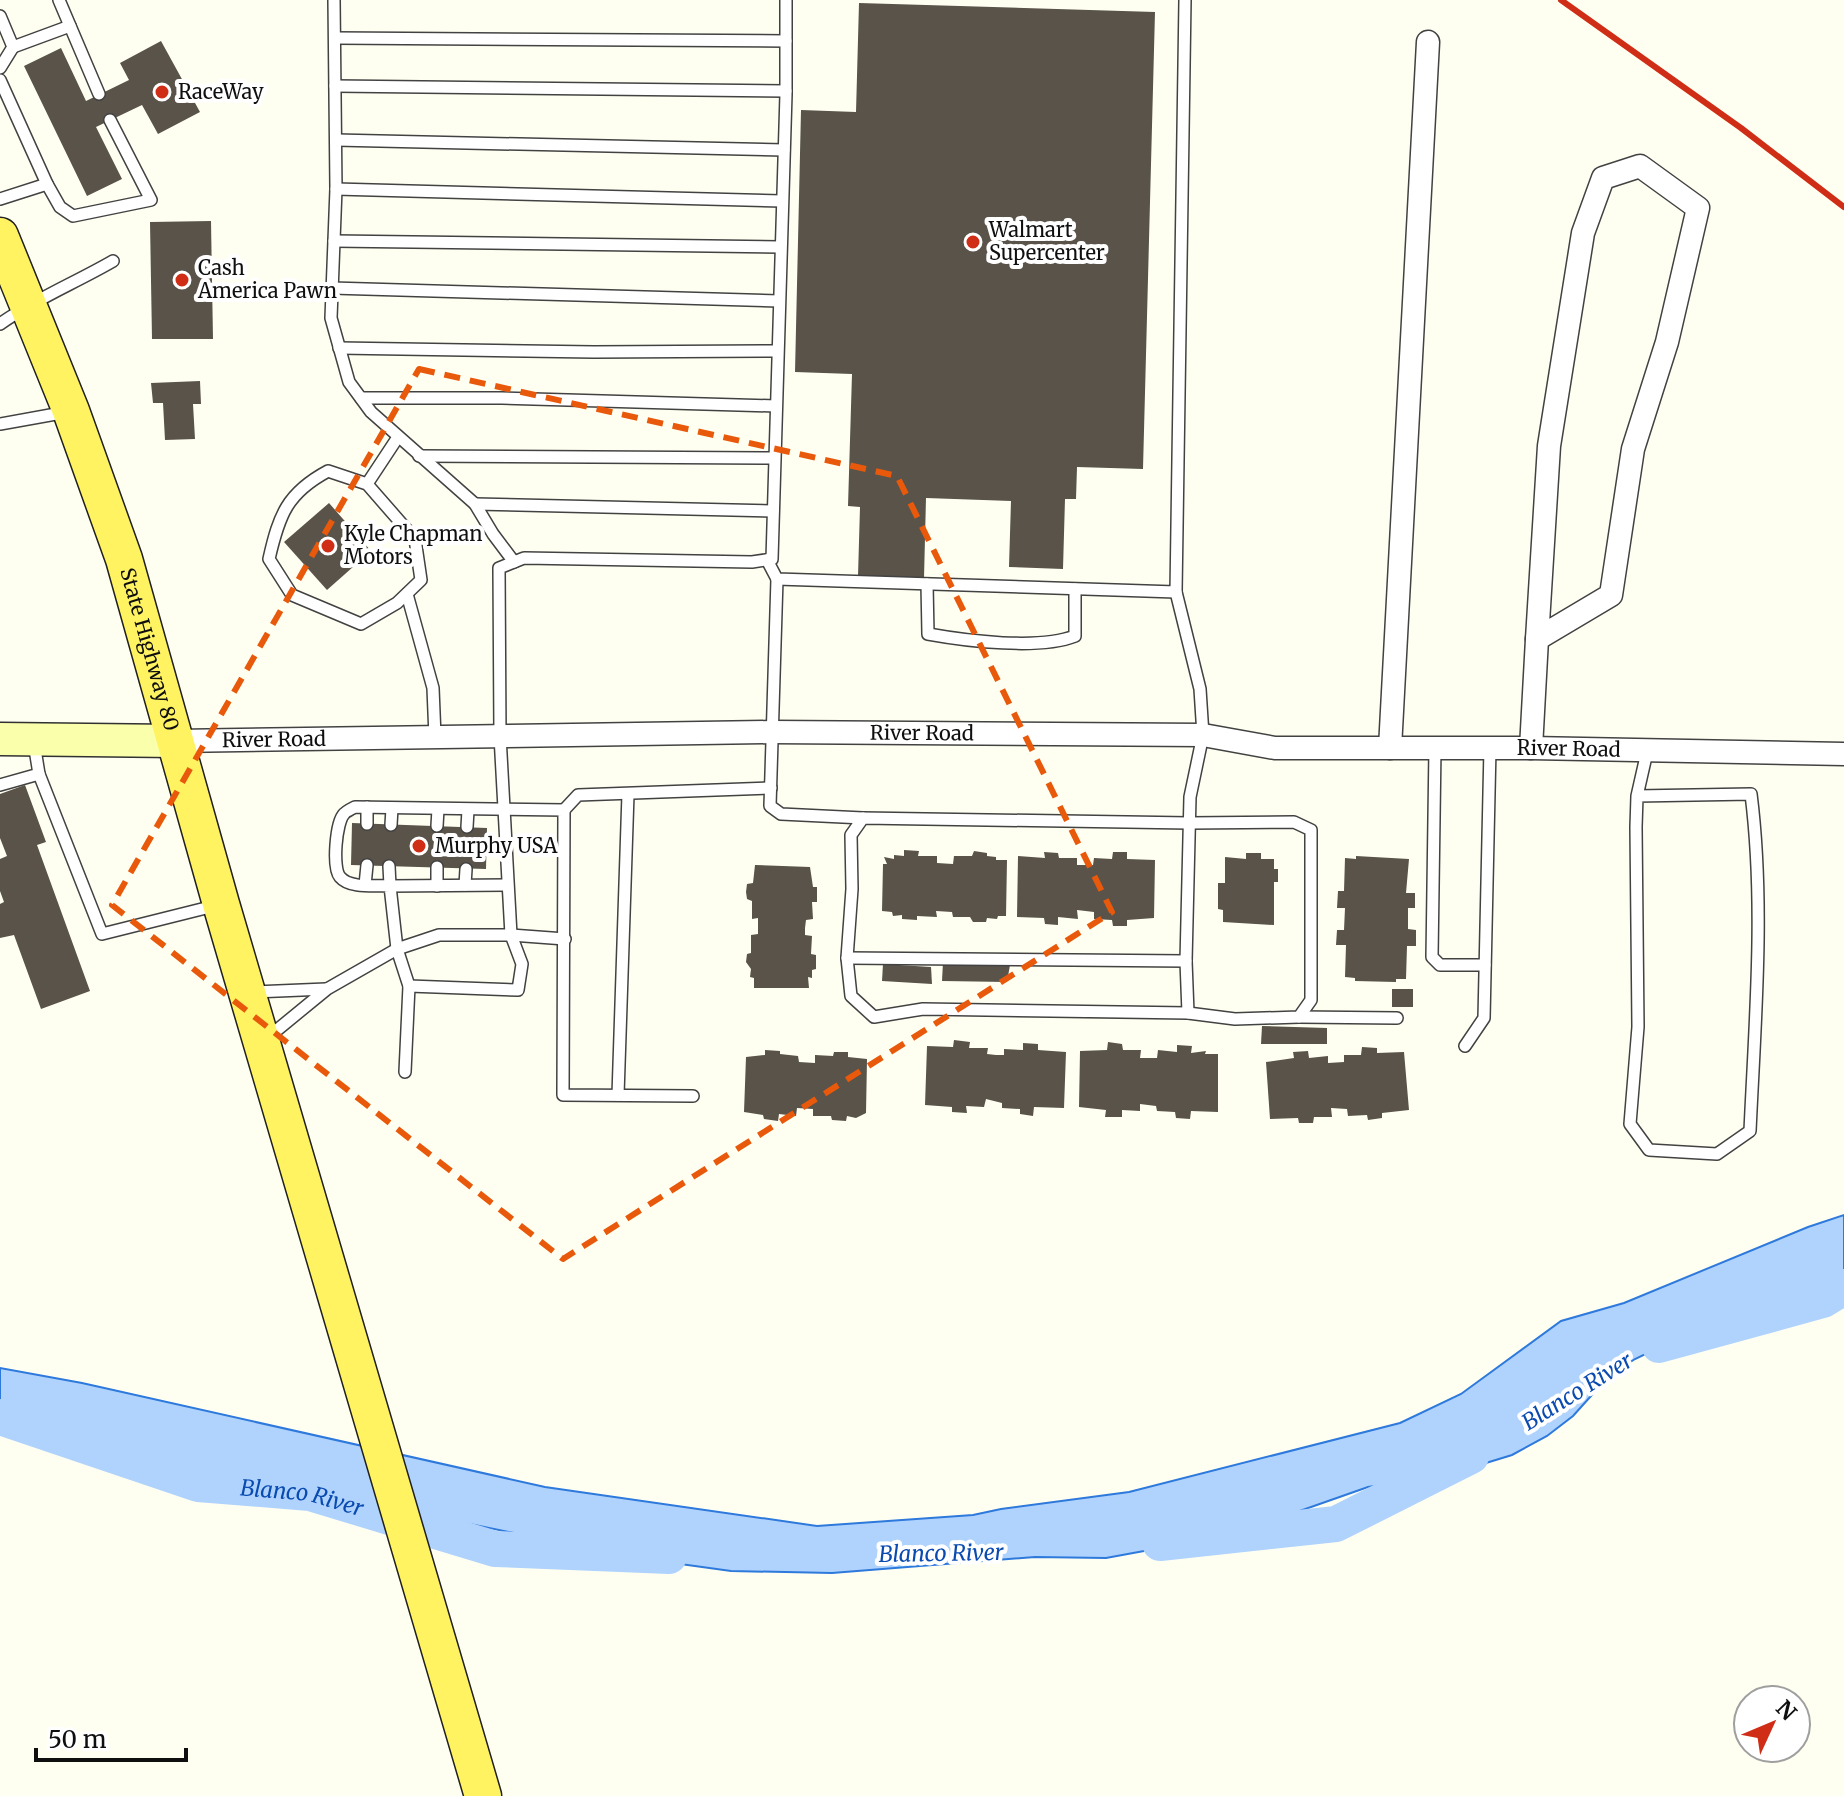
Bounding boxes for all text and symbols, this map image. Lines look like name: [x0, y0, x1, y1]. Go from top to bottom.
place label: RaceWay: [178, 79, 264, 104]
marker: RaceWay: [153, 83, 171, 101]
place label: Walmart Supercenter: [988, 217, 1105, 265]
marker: Walmart Supercenter: [964, 233, 982, 251]
place label: Cash America Pawn: [197, 255, 337, 303]
marker: Cash America Pawn: [173, 271, 191, 289]
place label: Kyle Chapman Motors: [344, 521, 482, 569]
marker: Kyle Chapman Motors: [319, 537, 337, 555]
street label: State Highway 80: [115, 565, 185, 734]
street label: River Road: [870, 720, 974, 745]
street label: River Road: [222, 726, 326, 752]
street label: River Road: [1517, 735, 1621, 762]
place label: Murphy USA: [435, 833, 558, 858]
marker: Murphy USA: [410, 837, 428, 855]
water label: Blanco River: [1517, 1345, 1638, 1436]
water label: Blanco River: [239, 1473, 368, 1523]
water label: Blanco River: [878, 1538, 1005, 1568]
north arrow: [1732, 1684, 1812, 1764]
text: N: [1770, 1694, 1803, 1727]
scale bar: [36, 1712, 186, 1762]
text: 50 m: [48, 1724, 107, 1755]

